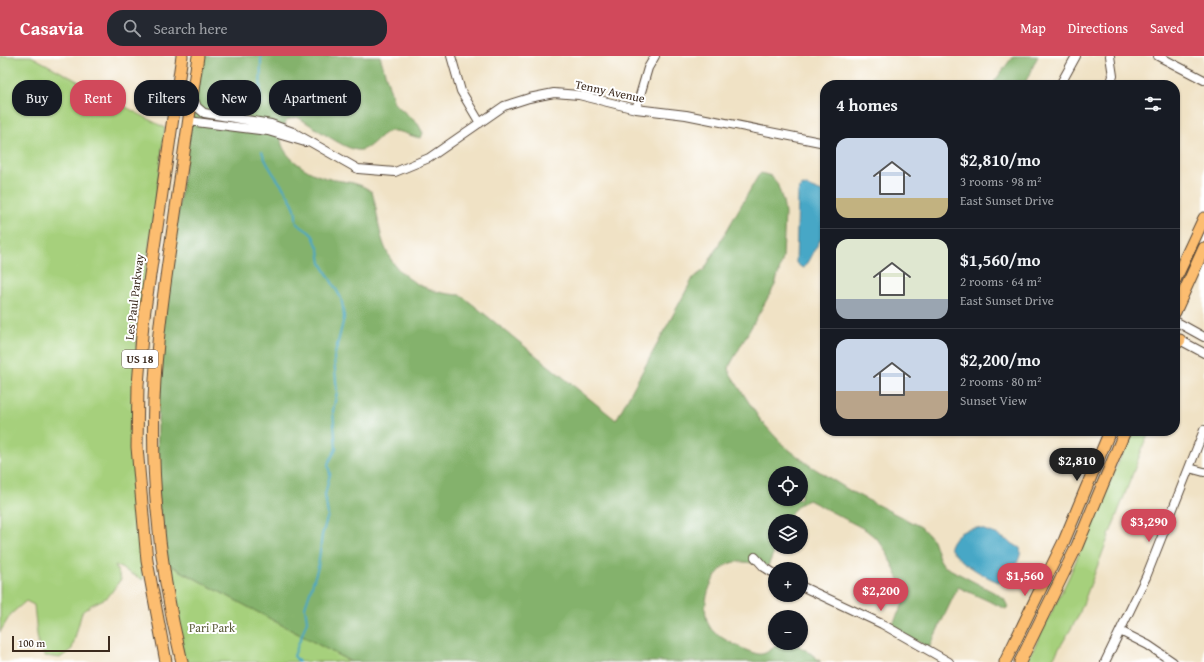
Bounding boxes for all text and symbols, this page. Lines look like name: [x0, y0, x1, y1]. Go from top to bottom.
search box: [107, 10, 387, 46]
text: Casavia: [20, 14, 83, 42]
icon: search: [121, 17, 143, 39]
text: Search here: [153, 18, 228, 39]
text: Map: [1020, 18, 1046, 38]
text: Directions: [1068, 18, 1128, 38]
text: Saved: [1150, 18, 1184, 38]
street label: Tenny Avenue: [574, 75, 647, 107]
chip: Buy: [12, 80, 62, 116]
chip: Rent: [70, 80, 126, 116]
chip: Filters: [134, 80, 199, 116]
chip: New: [207, 80, 261, 116]
chip: Apartment: [269, 80, 361, 116]
text: 4 homes: [836, 92, 898, 117]
icon: filters: [1142, 93, 1164, 115]
text: $2,810/mo: [960, 147, 1041, 172]
icon: home: [868, 154, 916, 202]
text: 3 rooms · 98 m²: [960, 172, 1042, 191]
text: East Sunset Drive: [960, 191, 1054, 210]
text: $1,560/mo: [960, 247, 1041, 272]
street label: Les Paul Parkway: [120, 253, 148, 341]
icon: home: [868, 255, 916, 303]
text: 2 rooms · 64 m²: [960, 272, 1042, 291]
text: East Sunset Drive: [960, 291, 1054, 310]
text: $2,200/mo: [960, 347, 1041, 372]
road number: US 18: [122, 350, 158, 368]
icon: home: [868, 355, 916, 403]
text: 2 rooms · 80 m²: [960, 372, 1042, 391]
text: Sunset View: [960, 391, 1027, 410]
pin: $2,810: [1044, 448, 1110, 482]
text: $2,810: [1058, 451, 1096, 470]
map controls: [768, 466, 808, 650]
button: locate: [768, 466, 808, 506]
pin: $3,290: [1116, 509, 1182, 543]
text: $3,290: [1130, 512, 1168, 531]
button: layers: [768, 514, 808, 554]
button: +: [768, 562, 808, 602]
pin: $1,560: [992, 563, 1058, 597]
text: $1,560: [1006, 566, 1044, 585]
pin: $2,200: [848, 578, 914, 612]
text: $2,200: [862, 581, 900, 600]
button: −: [768, 610, 808, 650]
park label: Pari Park: [189, 619, 236, 636]
scale bar: [12, 634, 110, 653]
text: 100 m: [18, 635, 45, 651]

